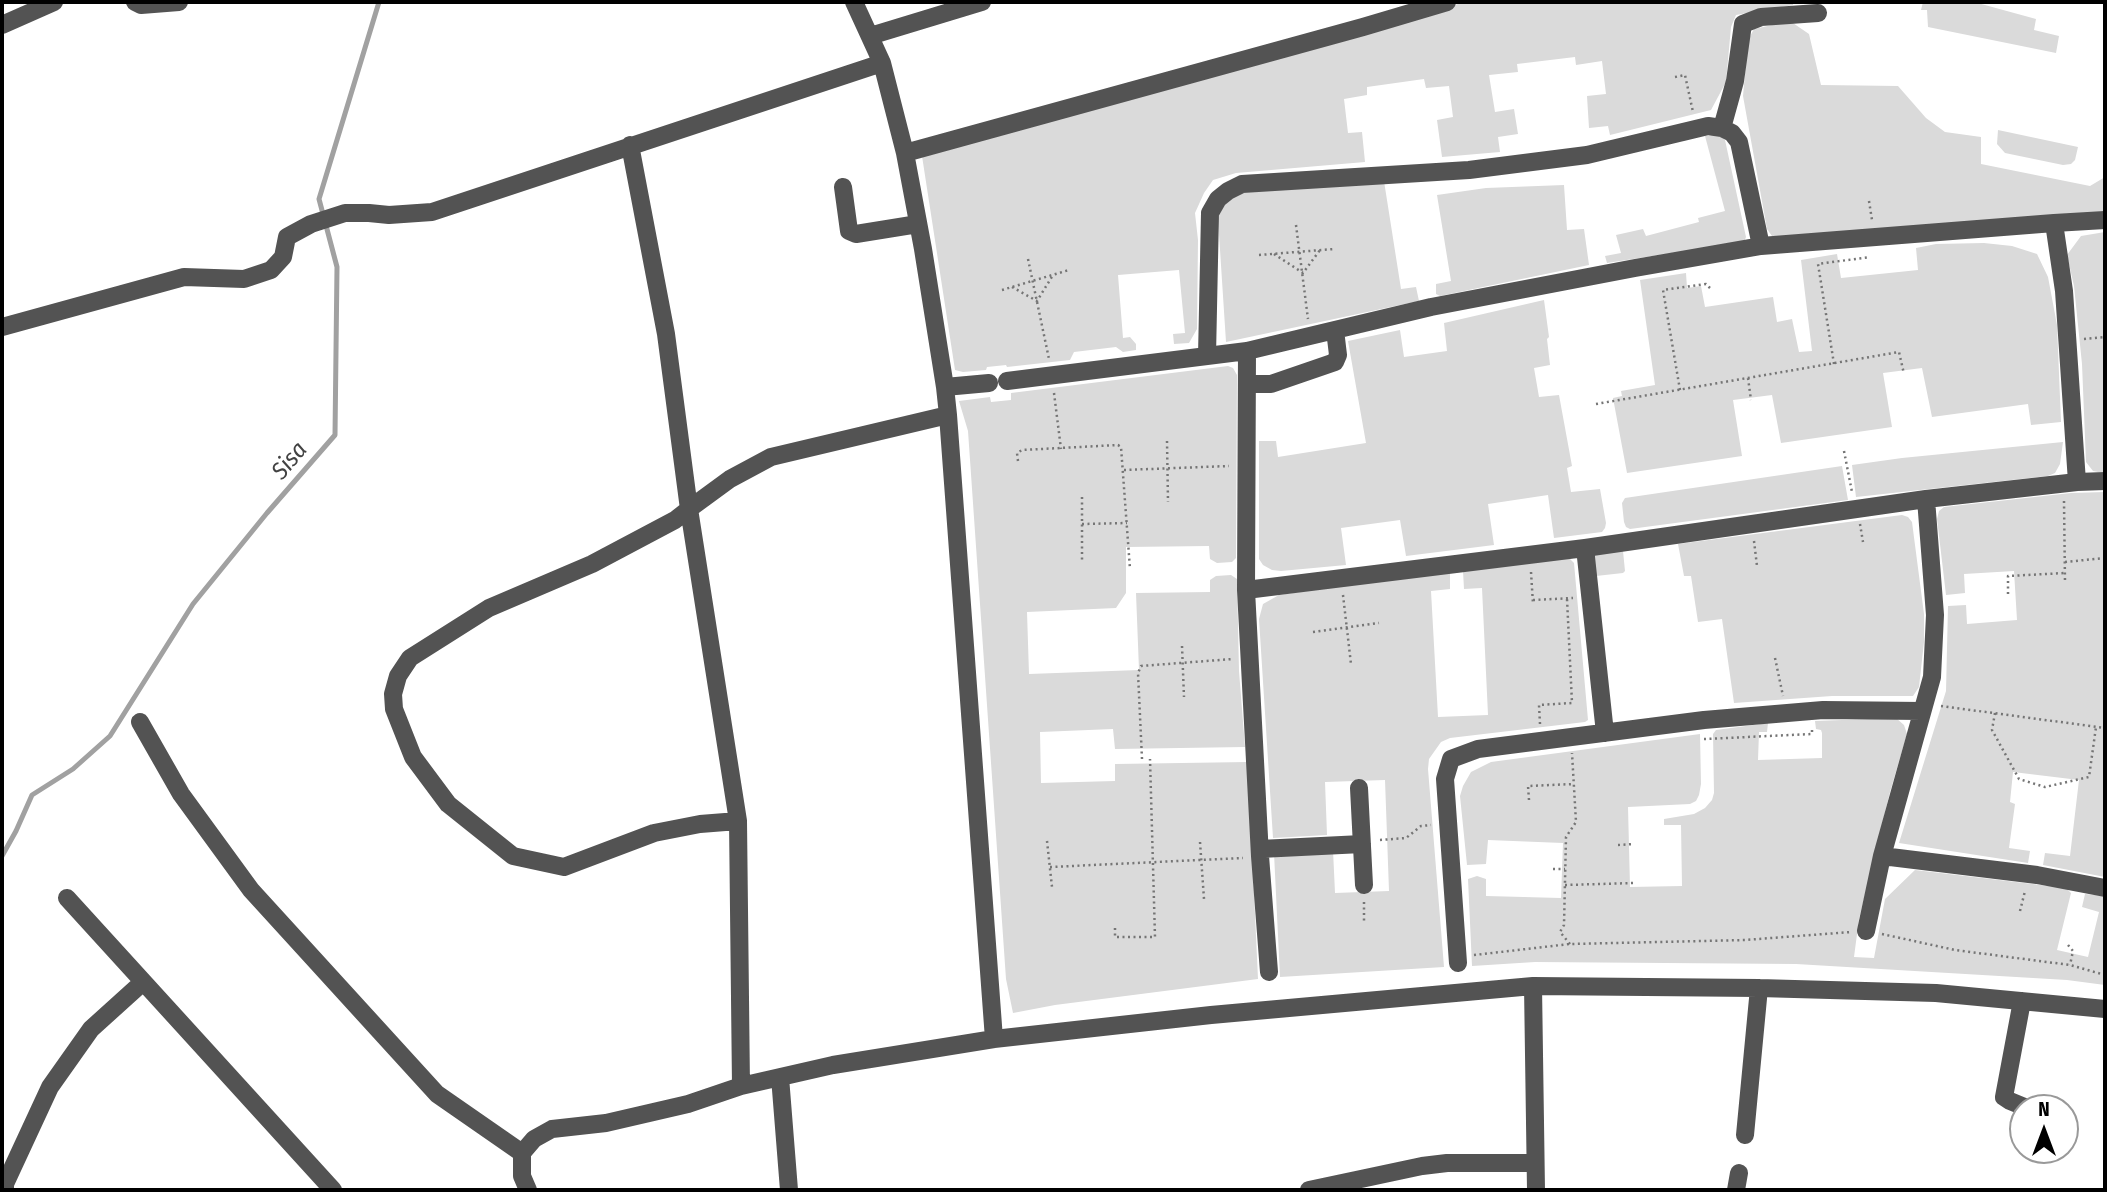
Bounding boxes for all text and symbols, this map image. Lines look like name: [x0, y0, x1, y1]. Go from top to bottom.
water label: Sisa: [266, 436, 314, 486]
north arrow: [2009, 1094, 2079, 1164]
text: N: [2038, 1098, 2050, 1121]

